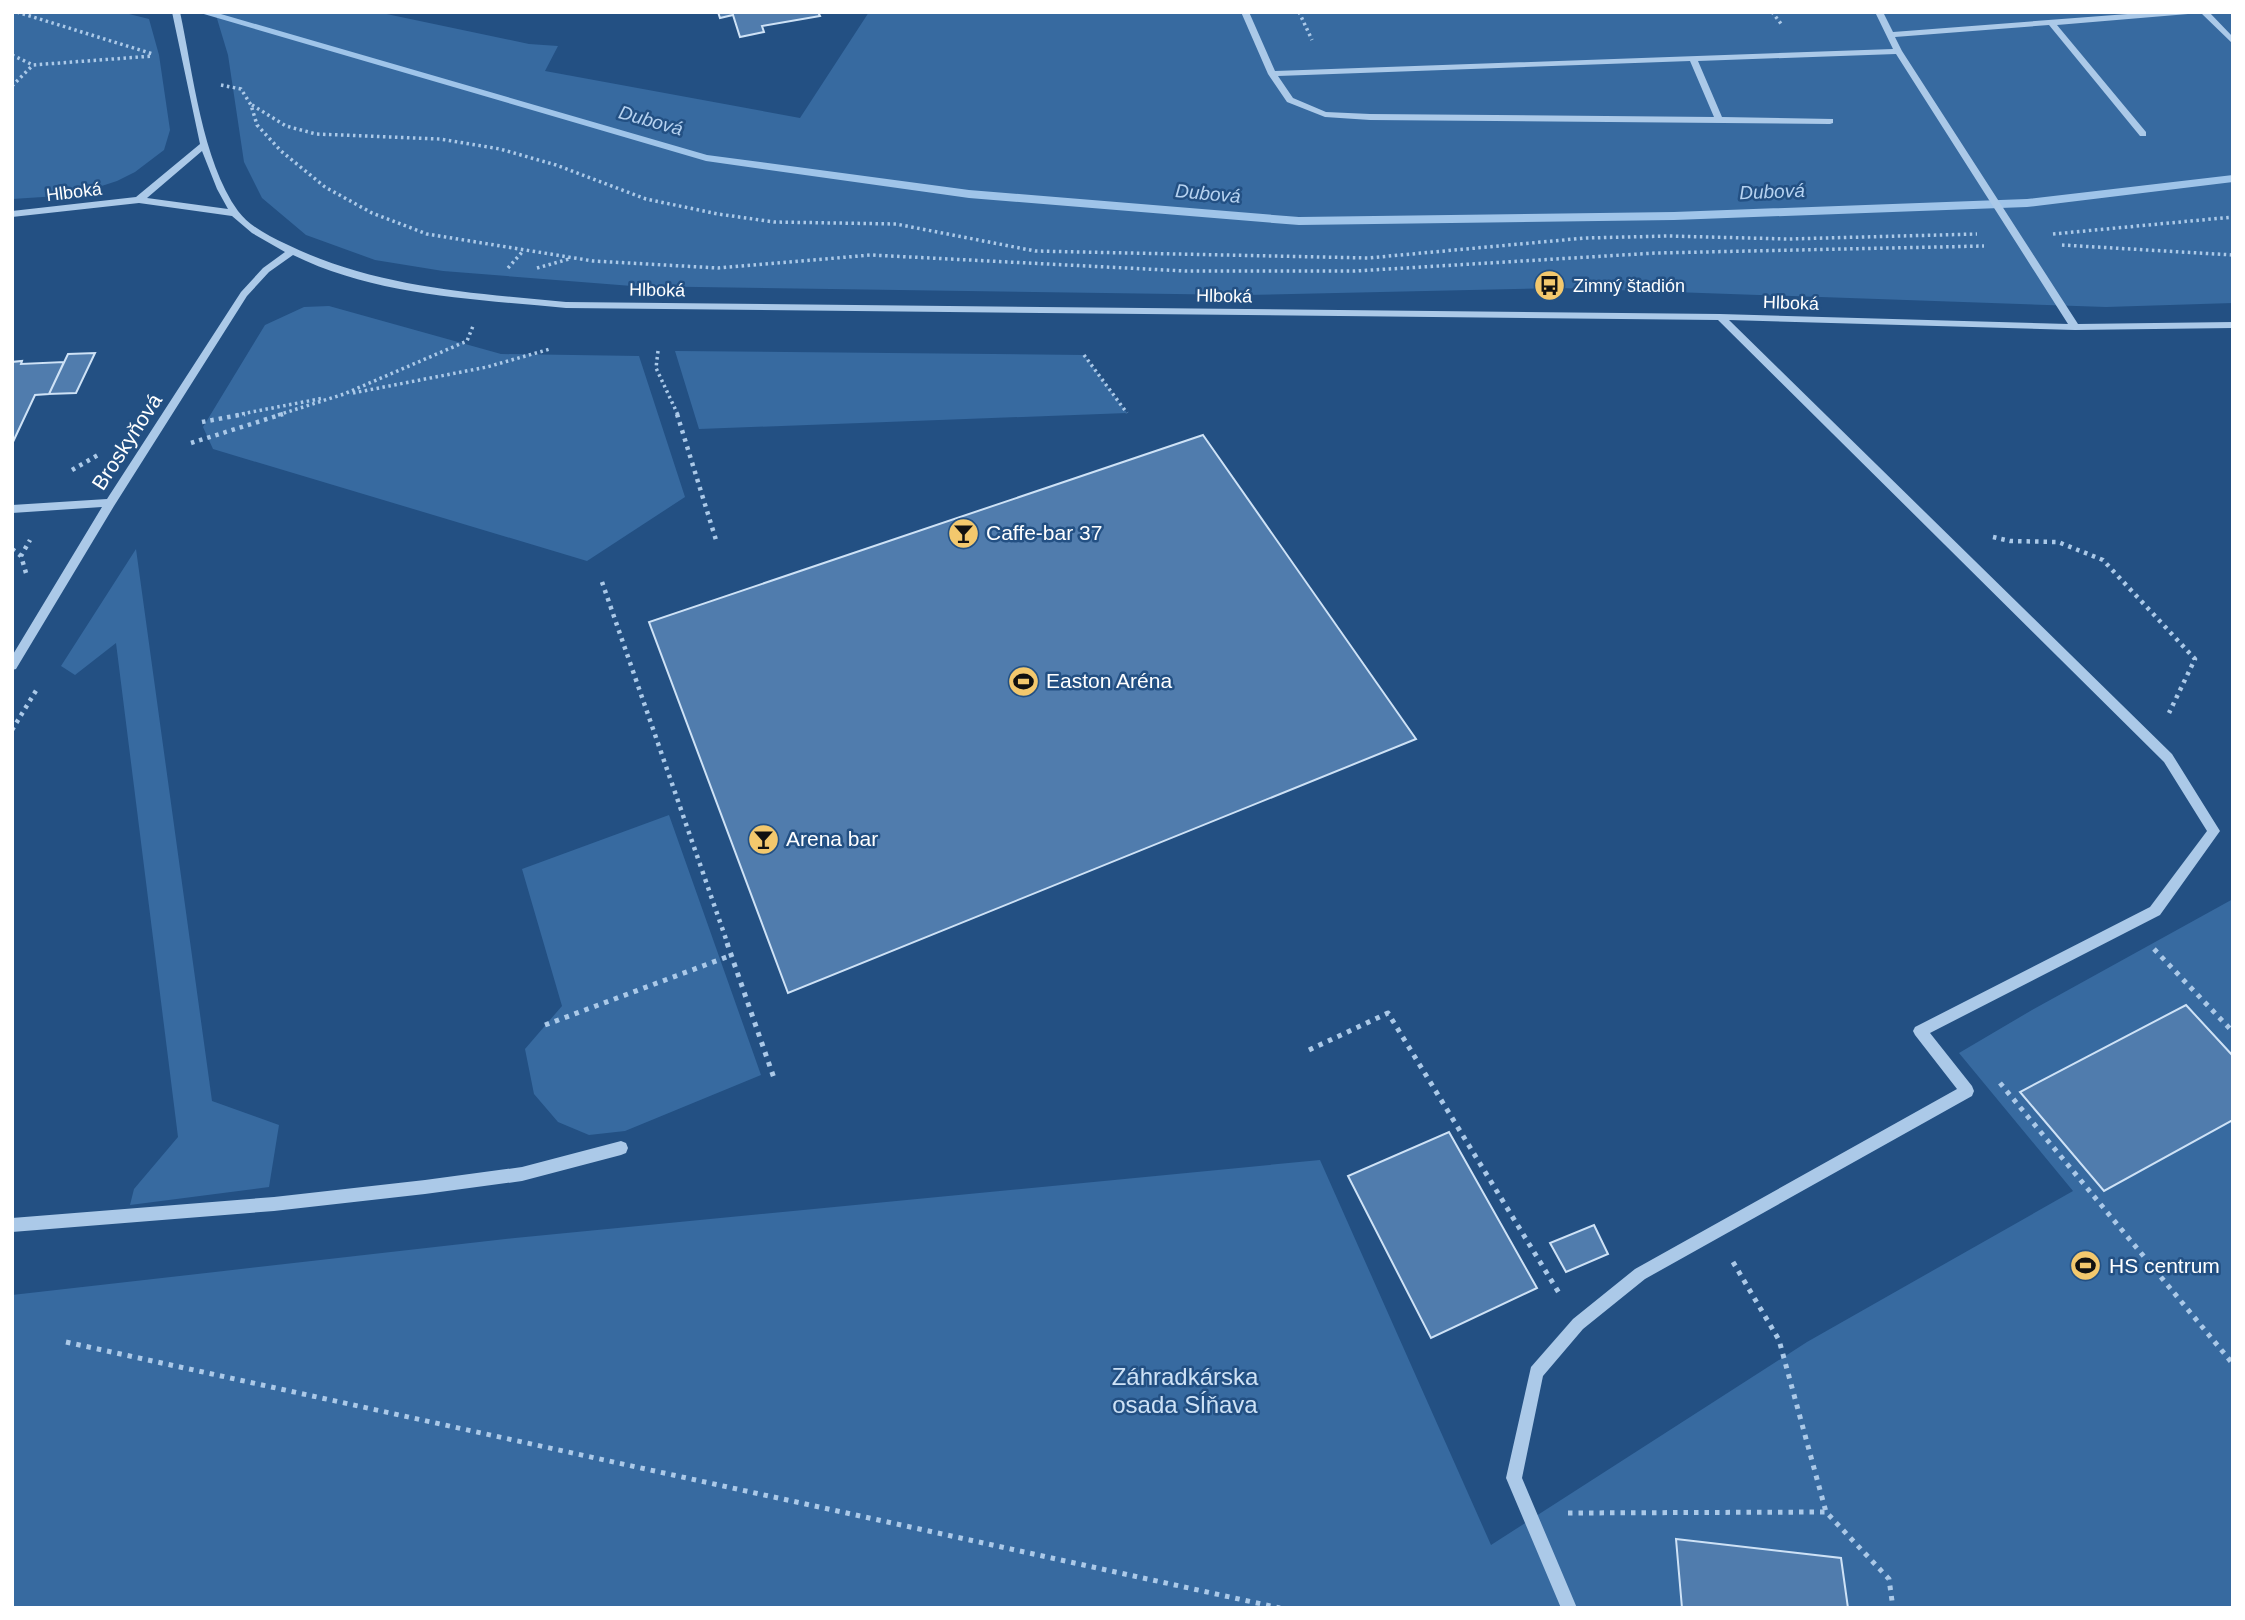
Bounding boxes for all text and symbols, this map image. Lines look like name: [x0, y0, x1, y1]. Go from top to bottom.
water label: Dubová: [616, 101, 685, 140]
street label: Hlboká: [45, 179, 104, 205]
water label: Dubová: [1174, 180, 1241, 207]
water label: Dubová: [1739, 180, 1805, 203]
bus stop icon: Zimný štadión: [1533, 269, 1567, 303]
place label: Zimný štadión: [1573, 276, 1685, 296]
street label: Hlboká: [629, 280, 686, 301]
street label: Hlboká: [1196, 286, 1253, 307]
street label: Hlboká: [1763, 292, 1820, 314]
street label: Broskyňová: [87, 389, 166, 494]
bar icon: Caffe-bar 37: [946, 516, 980, 550]
place label: Caffe-bar 37: [986, 521, 1102, 544]
sports icon: Easton Aréna: [1006, 664, 1040, 698]
place label: Easton Aréna: [1046, 669, 1172, 692]
bar icon: Arena bar: [746, 822, 780, 856]
place label: Arena bar: [786, 827, 878, 850]
sports icon: HS centrum: [2069, 1249, 2103, 1283]
place label: HS centrum: [2109, 1254, 2220, 1277]
park label: Záhradkárska osada Sĺňava: [1112, 1363, 1259, 1418]

